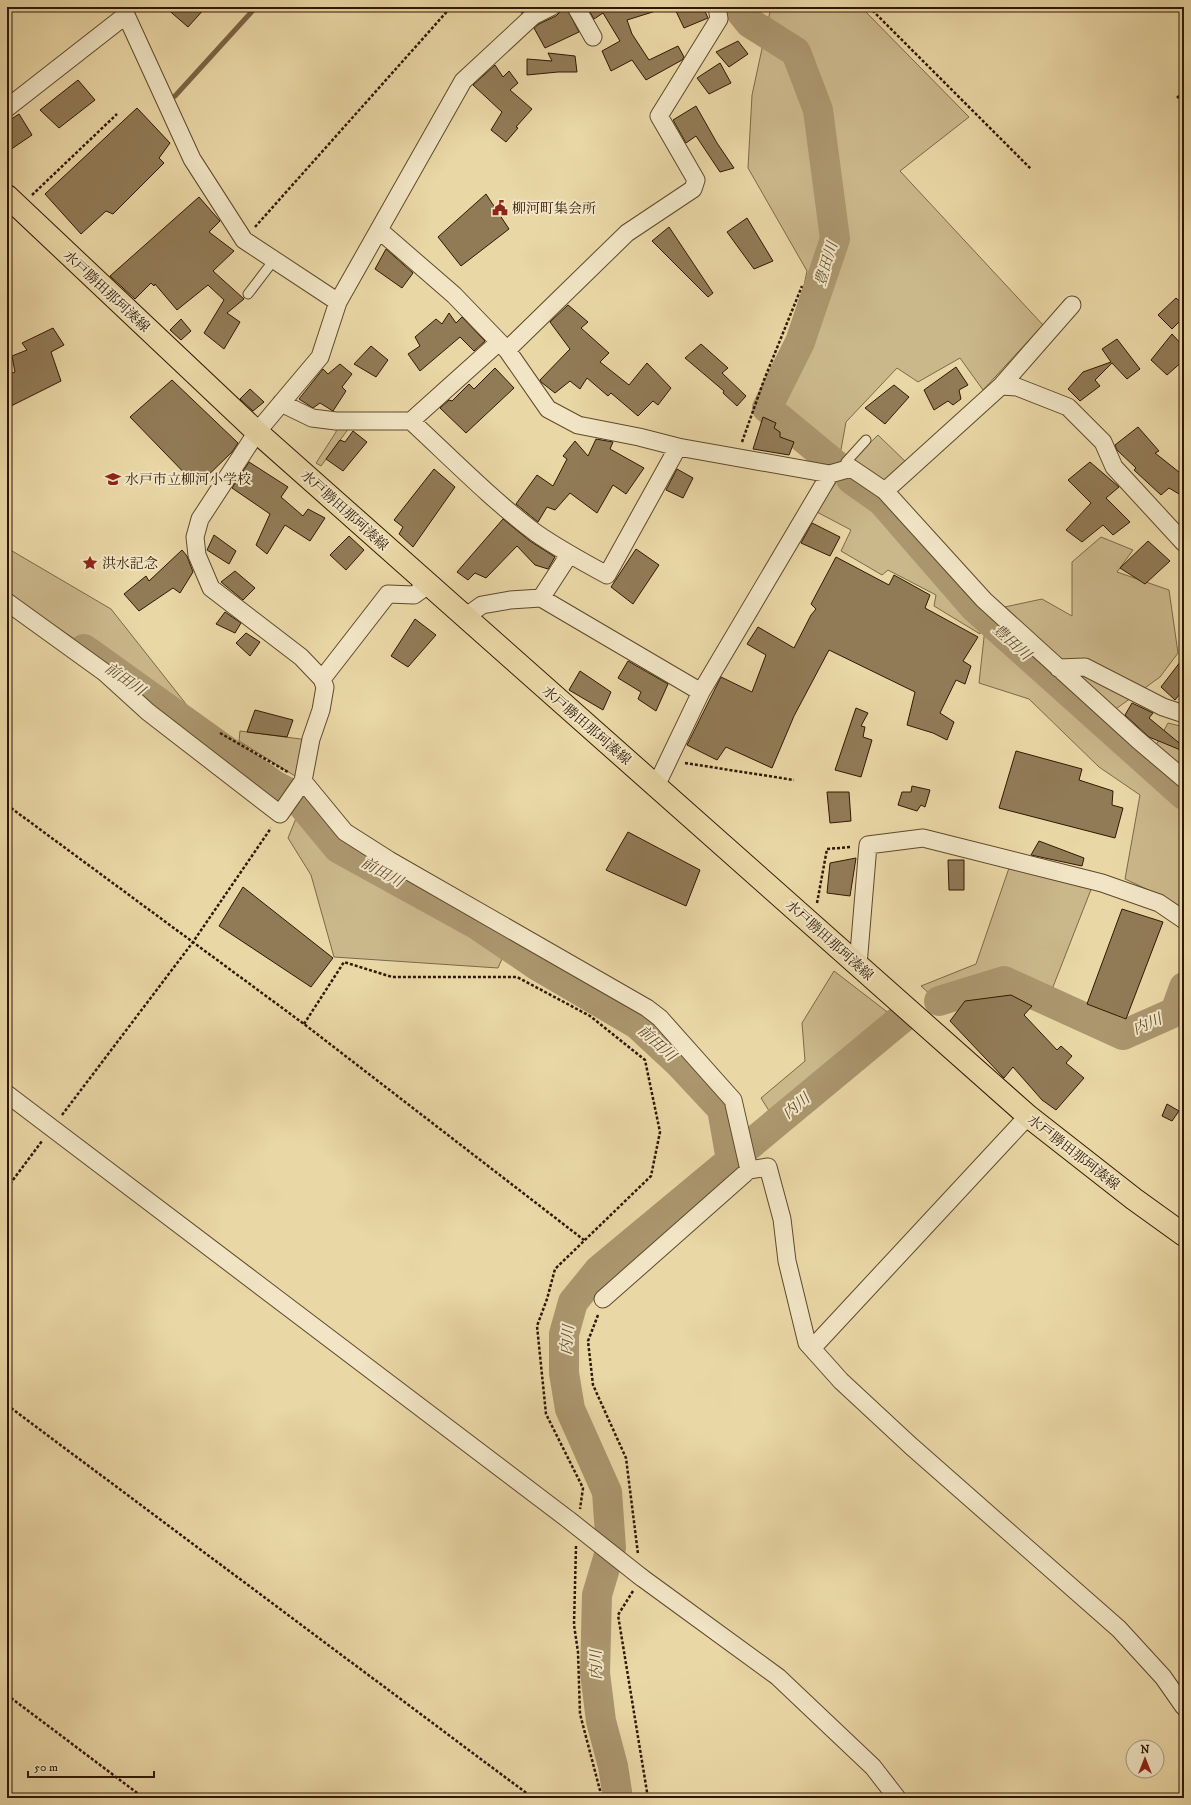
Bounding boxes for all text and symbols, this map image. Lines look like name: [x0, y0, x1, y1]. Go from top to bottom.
public building icon: 柳河町集会所: [491, 199, 509, 217]
place label: 柳河町集会所: [512, 200, 596, 218]
water label: 豊田川: [811, 238, 843, 288]
street label: 水戸勝田那珂湊線: [59, 247, 153, 337]
street label: 水戸勝田那珂湊線: [297, 467, 392, 555]
school or university icon: 水戸市立柳河小学校: [104, 470, 122, 488]
place label: 水戸市立柳河小学校: [125, 471, 251, 489]
place icon: 洪水記念: [81, 554, 99, 572]
place label: 洪水記念: [102, 555, 158, 573]
water label: 豊田川: [989, 620, 1036, 666]
water label: 前田川: [101, 659, 150, 701]
street label: 水戸勝田那珂湊線: [538, 682, 635, 769]
water label: 前田川: [357, 853, 408, 893]
street label: 水戸勝田那珂湊線: [782, 897, 877, 985]
water label: 内川: [1130, 1009, 1167, 1039]
water label: 前田川: [634, 1021, 681, 1067]
water label: 内川: [779, 1088, 815, 1123]
street label: 水戸勝田那珂湊線: [1024, 1111, 1123, 1194]
water label: 内川: [556, 1322, 579, 1356]
water label: 内川: [587, 1648, 606, 1680]
north arrow: [1125, 1739, 1165, 1779]
text: N: [1140, 1743, 1150, 1757]
scale bar: [28, 1753, 154, 1779]
text: 50 m: [34, 1760, 58, 1775]

